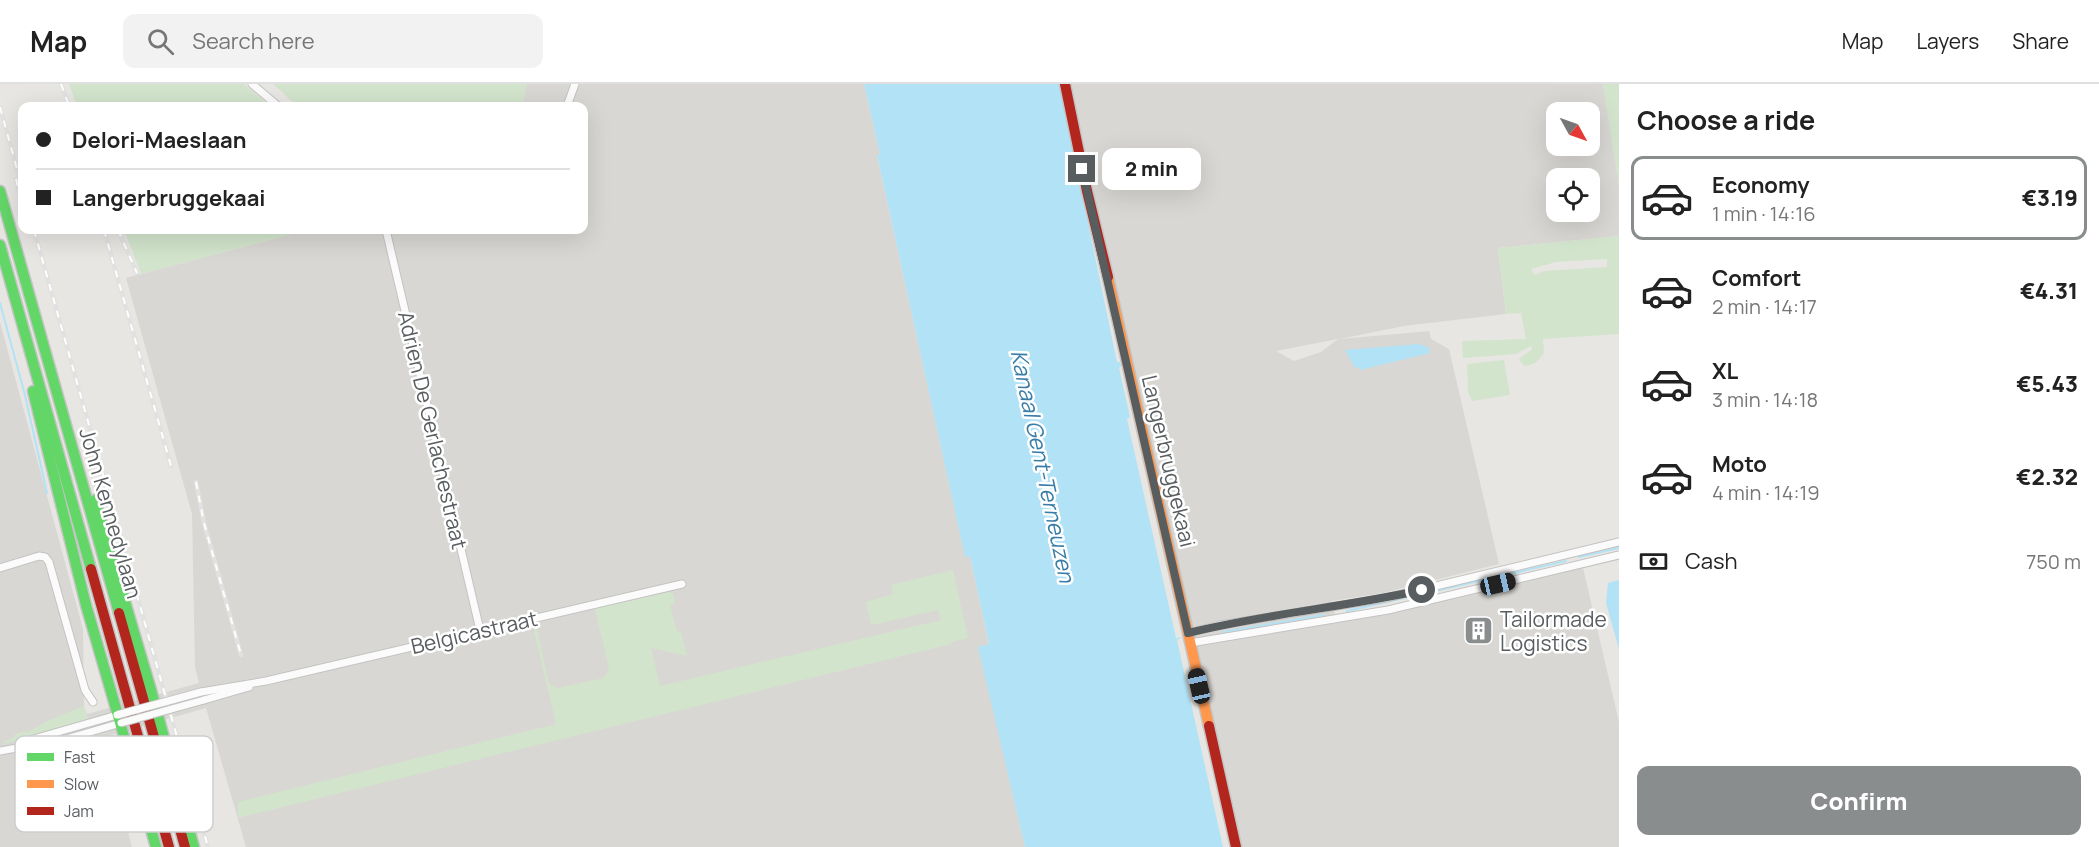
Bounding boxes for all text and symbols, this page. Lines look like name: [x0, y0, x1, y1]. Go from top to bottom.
search box: [123, 14, 543, 68]
text: Map: [30, 22, 87, 60]
icon: search: [144, 25, 177, 58]
text: Search here: [192, 26, 315, 56]
text: Map: [1842, 27, 1883, 55]
text: Layers: [1916, 27, 1979, 55]
text: Share: [2012, 27, 2069, 55]
text: Choose a ride: [1637, 101, 1815, 138]
north arrow: [1546, 102, 1600, 156]
map controls: [1546, 102, 1600, 222]
text: Delori-Maeslaan: [72, 125, 247, 155]
callout: 2 min: [1103, 148, 1202, 190]
route end: [1068, 155, 1095, 182]
text: 2 min: [1125, 155, 1178, 182]
button: locate: [1546, 168, 1600, 222]
text: Economy: [1712, 170, 1810, 200]
icon: car: [1640, 171, 1694, 225]
text: Langerbruggekaai: [72, 183, 266, 213]
text: €3.19: [2022, 183, 2078, 213]
text: 1 min · 14:16: [1712, 200, 1816, 227]
text: Comfort: [1712, 263, 1801, 293]
icon: car: [1640, 264, 1694, 318]
text: €4.31: [2020, 276, 2078, 306]
text: 2 min · 14:17: [1712, 293, 1817, 320]
street label: Adrien De Gerlachestraat: [392, 308, 474, 552]
water label: Kanaal Gent-Terneuzen: [1004, 347, 1083, 586]
text: XL: [1712, 356, 1738, 386]
icon: car: [1640, 357, 1694, 411]
text: €5.43: [2016, 369, 2078, 399]
street label: Langerbruggekaai: [1136, 372, 1202, 550]
text: 3 min · 14:18: [1712, 386, 1818, 413]
street label: John Kennedylaan: [73, 424, 149, 602]
text: Moto: [1712, 449, 1767, 479]
icon: car: [1640, 450, 1694, 504]
text: €2.32: [2016, 462, 2078, 492]
text: 4 min · 14:19: [1712, 479, 1820, 506]
icon: cash: [1637, 545, 1670, 578]
text: Cash: [1685, 546, 1738, 576]
text: 750 m: [2026, 548, 2081, 575]
car: [1478, 571, 1518, 597]
route start: [1408, 576, 1435, 603]
street label: Belgicastraat: [408, 604, 540, 660]
place label: Tailormade Logistics: [1500, 605, 1607, 657]
building icon: Tailormade Logistics: [1463, 615, 1495, 647]
car: [1186, 666, 1212, 706]
legend: [15, 736, 213, 832]
text: Fast: [64, 746, 95, 768]
button: Confirm: [1637, 766, 2081, 835]
text: Slow: [64, 773, 99, 795]
text: Jam: [64, 800, 94, 822]

